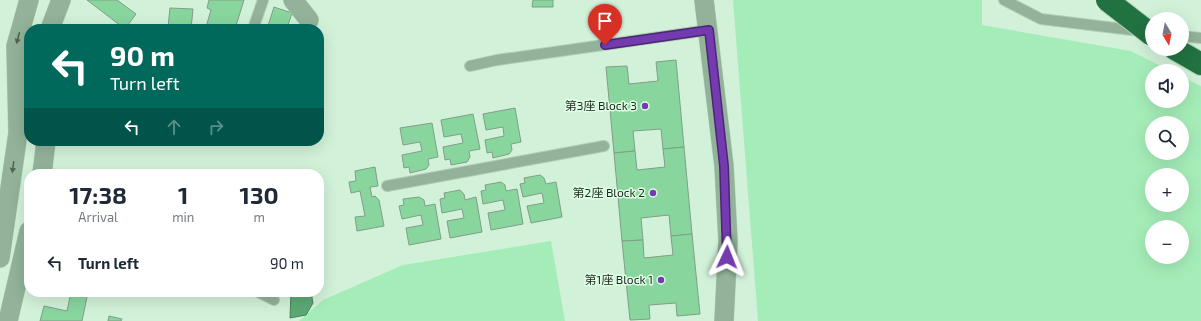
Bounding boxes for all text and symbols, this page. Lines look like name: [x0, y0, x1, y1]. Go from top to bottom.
pin: [588, 4, 622, 45]
icon: arrive: [594, 10, 616, 32]
north arrow: [1145, 12, 1189, 56]
map controls: [1145, 12, 1189, 264]
one-way arrow: [15, 31, 21, 44]
text: 90 m: [110, 38, 175, 72]
icon: left: [44, 40, 96, 92]
button: sound: [1145, 64, 1189, 108]
text: Turn left: [110, 72, 180, 94]
place label: 第3座 Block 3: [565, 98, 637, 112]
marker: 第3座 Block 3: [640, 101, 650, 111]
icon: left: [121, 116, 143, 138]
icon: ahead: [163, 116, 185, 138]
icon: right: [205, 116, 227, 138]
button: search: [1145, 116, 1189, 160]
one-way arrow: [10, 161, 16, 173]
button: +: [1145, 168, 1189, 212]
text: 17:38: [69, 180, 127, 209]
text: 1: [178, 180, 188, 209]
text: 130: [240, 180, 279, 209]
place label: 第2座 Block 2: [572, 185, 645, 199]
marker: 第2座 Block 2: [648, 188, 658, 198]
text: Arrival: [78, 209, 118, 225]
text: min: [172, 209, 194, 225]
text: m: [253, 209, 265, 225]
button: −: [1145, 220, 1189, 264]
position arrow: [706, 236, 748, 278]
icon: left: [44, 252, 66, 274]
text: Turn left: [78, 254, 139, 272]
text: 90 m: [270, 254, 304, 272]
place label: 第1座 Block 1: [584, 272, 653, 286]
marker: 第1座 Block 1: [656, 275, 666, 285]

